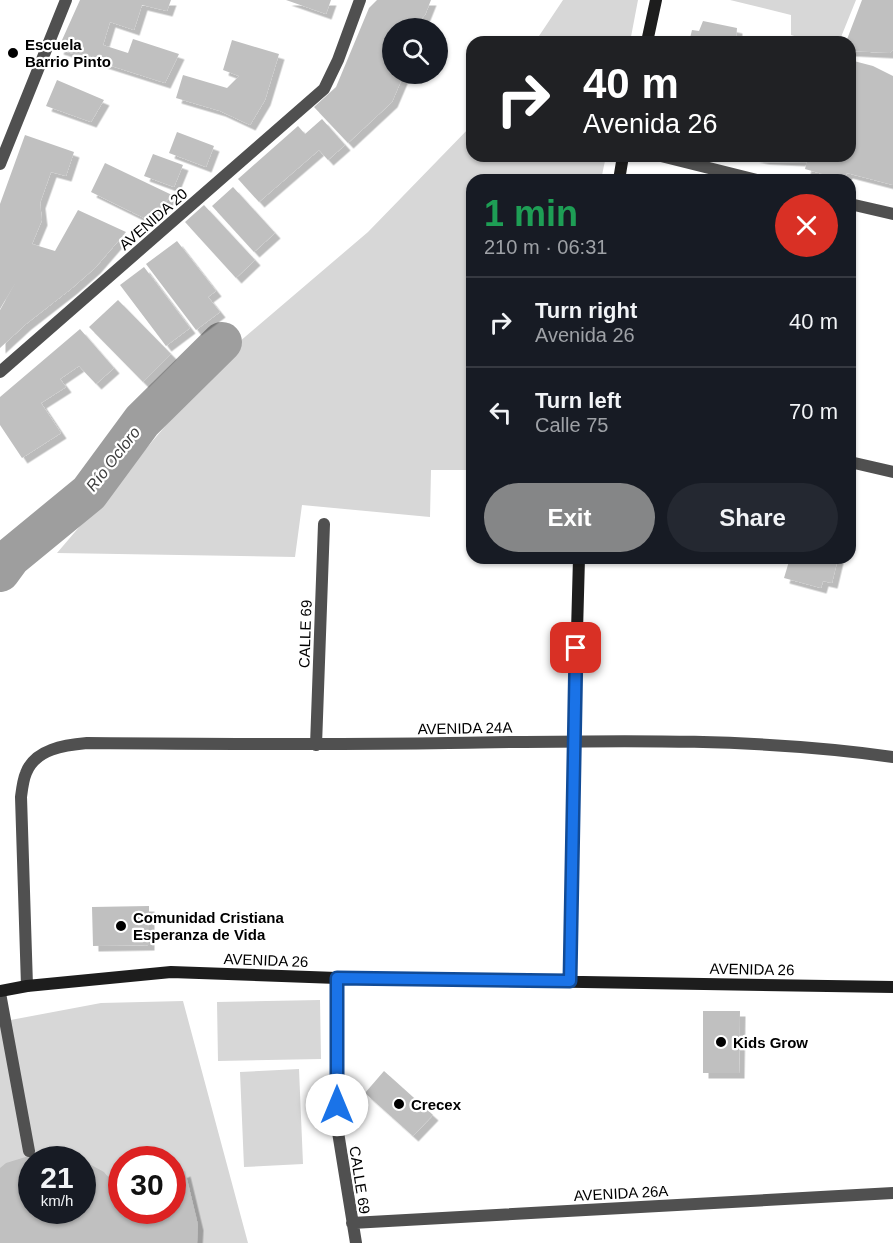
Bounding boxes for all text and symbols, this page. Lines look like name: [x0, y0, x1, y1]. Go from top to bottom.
map controls: [382, 18, 448, 84]
button: search: [382, 18, 448, 84]
place label: Escuela Barrio Pinto: [25, 36, 111, 70]
marker: Escuela Barrio Pinto: [6, 46, 20, 60]
icon: right: [484, 60, 562, 138]
text: 40 m: [583, 60, 679, 107]
text: Avenida 26: [583, 109, 718, 139]
street label: AVENIDA 20: [115, 185, 191, 253]
text: 1 min: [484, 193, 578, 234]
button: close: [775, 194, 838, 257]
text: 210 m · 06:31: [484, 236, 607, 258]
text: Turn right: [535, 298, 637, 323]
icon: right: [484, 306, 517, 339]
text: 40 m: [789, 309, 838, 334]
text: Avenida 26: [535, 324, 635, 346]
text: Turn left: [535, 388, 621, 413]
icon: left: [484, 396, 517, 429]
text: 70 m: [789, 399, 838, 424]
text: Calle 75: [535, 414, 608, 436]
water label: Río Ocloro: [83, 424, 143, 494]
button: Exit: [484, 483, 655, 552]
button: Share: [667, 483, 838, 552]
street label: CALLE 69: [295, 600, 315, 668]
pin: [550, 622, 601, 673]
icon: arrive: [559, 631, 592, 664]
street label: AVENIDA 24A: [417, 719, 513, 737]
place label: Comunidad Cristiana Esperanza de Vida: [133, 909, 285, 943]
marker: Comunidad Cristiana Esperanza de Vida: [114, 919, 128, 933]
street label: AVENIDA 26: [223, 950, 309, 970]
street label: AVENIDA 26: [709, 960, 795, 978]
place label: Kids Grow: [733, 1034, 808, 1051]
marker: Kids Grow: [714, 1035, 728, 1049]
position arrow: [305, 1073, 369, 1137]
place label: Crecex: [411, 1096, 462, 1113]
marker: Crecex: [392, 1097, 406, 1111]
street label: CALLE 69: [346, 1145, 374, 1215]
speed limit sign: 30: [108, 1146, 186, 1224]
text: 21: [40, 1161, 74, 1194]
street label: AVENIDA 26A: [573, 1182, 669, 1204]
text: km/h: [41, 1192, 73, 1209]

